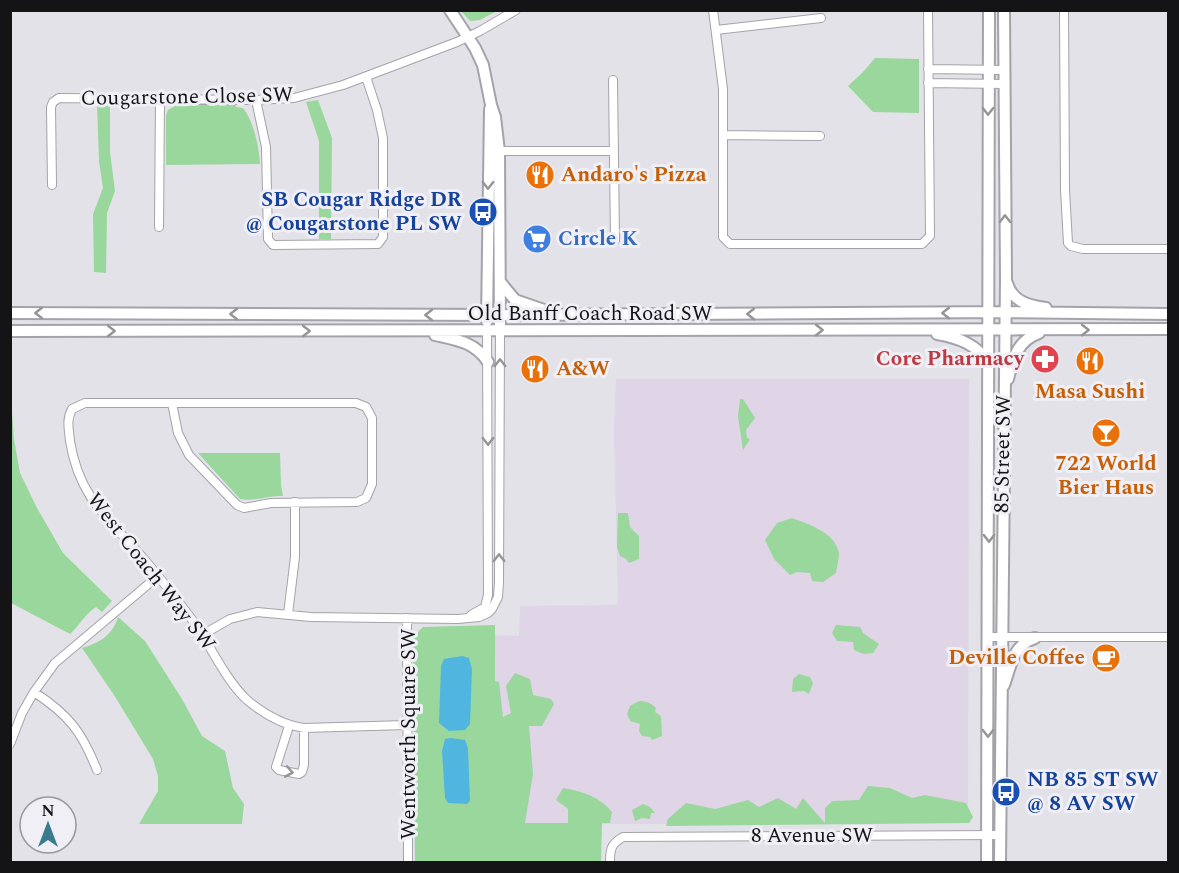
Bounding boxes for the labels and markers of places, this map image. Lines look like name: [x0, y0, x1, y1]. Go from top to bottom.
restaurant icon: Andaro's Pizza: [524, 159, 556, 191]
place label: Andaro's Pizza: [561, 159, 707, 191]
place label: SB Cougar Ridge DR @ Cougarstone PL SW: [246, 184, 463, 240]
bus stop icon: SB Cougar Ridge DR @ Cougarstone PL SW: [467, 196, 499, 228]
supermarket icon: Circle K: [521, 223, 553, 255]
place label: Circle K: [558, 223, 638, 255]
place label: Core Pharmacy: [876, 343, 1025, 375]
pharmacy icon: Core Pharmacy: [1029, 343, 1061, 375]
restaurant icon: Masa Sushi: [1074, 345, 1106, 377]
restaurant icon: A&W: [519, 353, 551, 385]
place label: A&W: [556, 353, 610, 385]
place label: Masa Sushi: [1035, 376, 1145, 408]
bar icon: 722 World Bier Haus: [1090, 417, 1122, 449]
place label: 722 World Bier Haus: [1055, 448, 1157, 504]
place label: Deville Coffee: [948, 642, 1085, 674]
cafe icon: Deville Coffee: [1090, 642, 1122, 674]
place label: NB 85 ST SW @ 8 AV SW: [1027, 764, 1159, 820]
bus stop icon: NB 85 ST SW @ 8 AV SW: [990, 776, 1022, 808]

